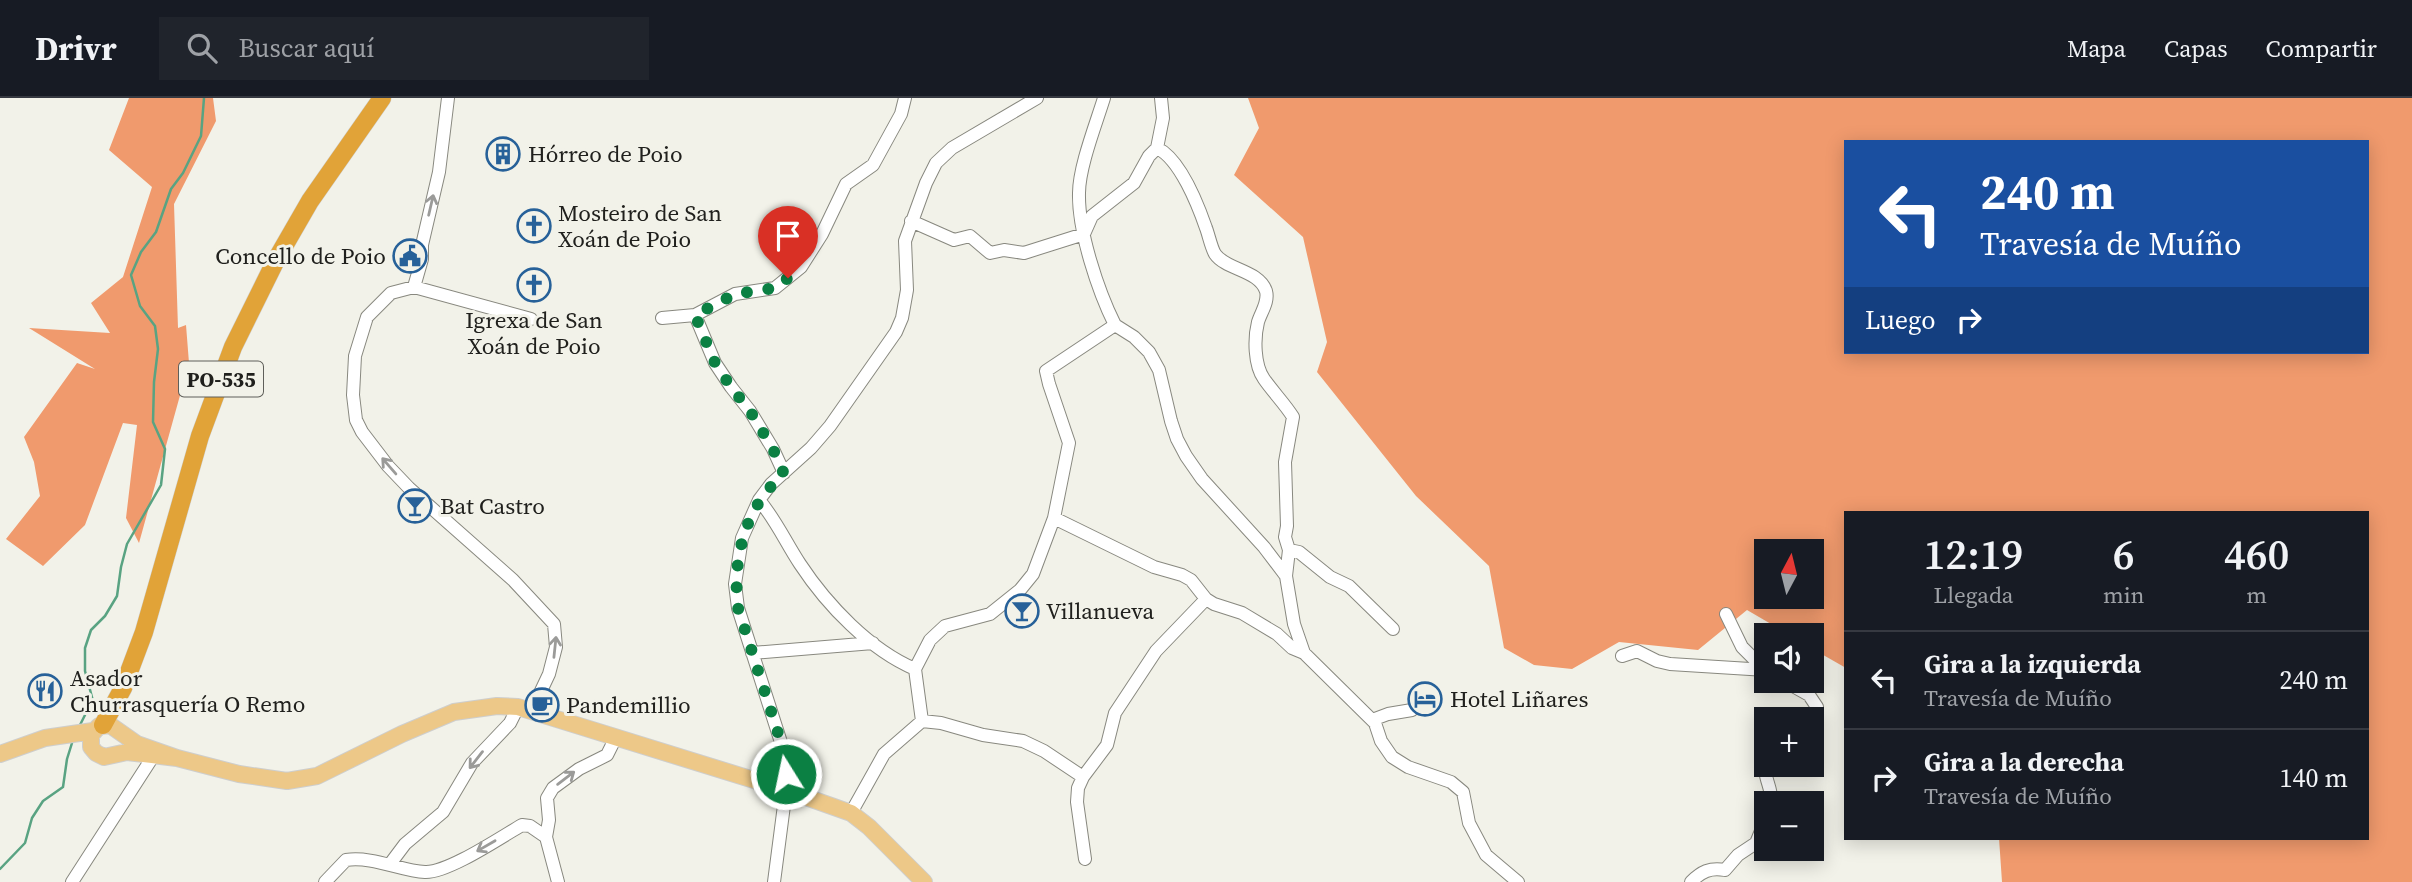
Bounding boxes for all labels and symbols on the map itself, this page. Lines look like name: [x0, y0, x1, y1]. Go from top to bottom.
building icon: Hórreo de Poio: [484, 135, 522, 173]
place label: Hórreo de Poio: [528, 138, 683, 170]
one-way arrow: [424, 194, 438, 217]
place label: Mosteiro de San Xoán de Poio: [558, 197, 722, 255]
pin: [758, 206, 818, 278]
church icon: Mosteiro de San Xoán de Poio: [515, 207, 553, 245]
public building icon: Concello de Poio: [391, 237, 429, 275]
place label: Concello de Poio: [215, 240, 386, 272]
church icon: Igrexa de San Xoán de Poio: [515, 266, 553, 304]
place label: Igrexa de San Xoán de Poio: [465, 304, 603, 362]
road number: PO-535: [179, 362, 263, 396]
one-way arrow: [381, 457, 397, 475]
bar icon: Bat Castro: [396, 487, 434, 525]
place label: Bat Castro: [440, 490, 545, 522]
north arrow: [1754, 539, 1824, 609]
bar icon: Villanueva: [1003, 592, 1041, 630]
place label: Villanueva: [1046, 595, 1154, 627]
one-way arrow: [548, 636, 561, 659]
place label: Asador Churrasquería O Remo: [70, 662, 305, 720]
restaurant icon: Asador Churrasquería O Remo: [26, 672, 64, 710]
hotel icon: Hotel Liñares: [1406, 680, 1444, 718]
place label: Hotel Liñares: [1450, 683, 1589, 715]
cafe icon: Pandemillio: [523, 686, 561, 724]
place label: Pandemillio: [566, 689, 691, 721]
position arrow: [749, 737, 823, 811]
one-way arrow: [468, 750, 483, 768]
one-way arrow: [556, 771, 575, 785]
one-way arrow: [477, 839, 497, 853]

